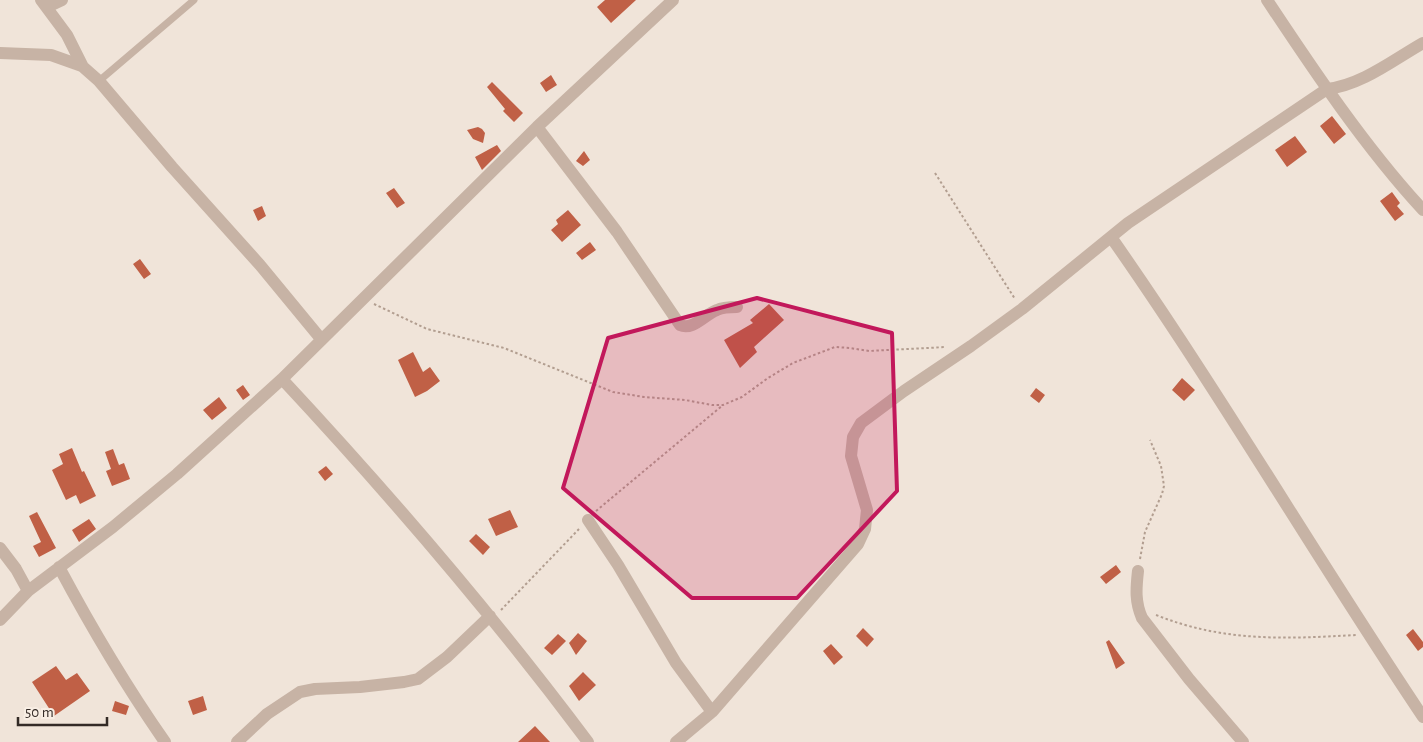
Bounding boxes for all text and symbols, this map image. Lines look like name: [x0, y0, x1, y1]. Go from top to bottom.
scale bar: [18, 694, 106, 726]
text: 50 m: [25, 705, 54, 720]

